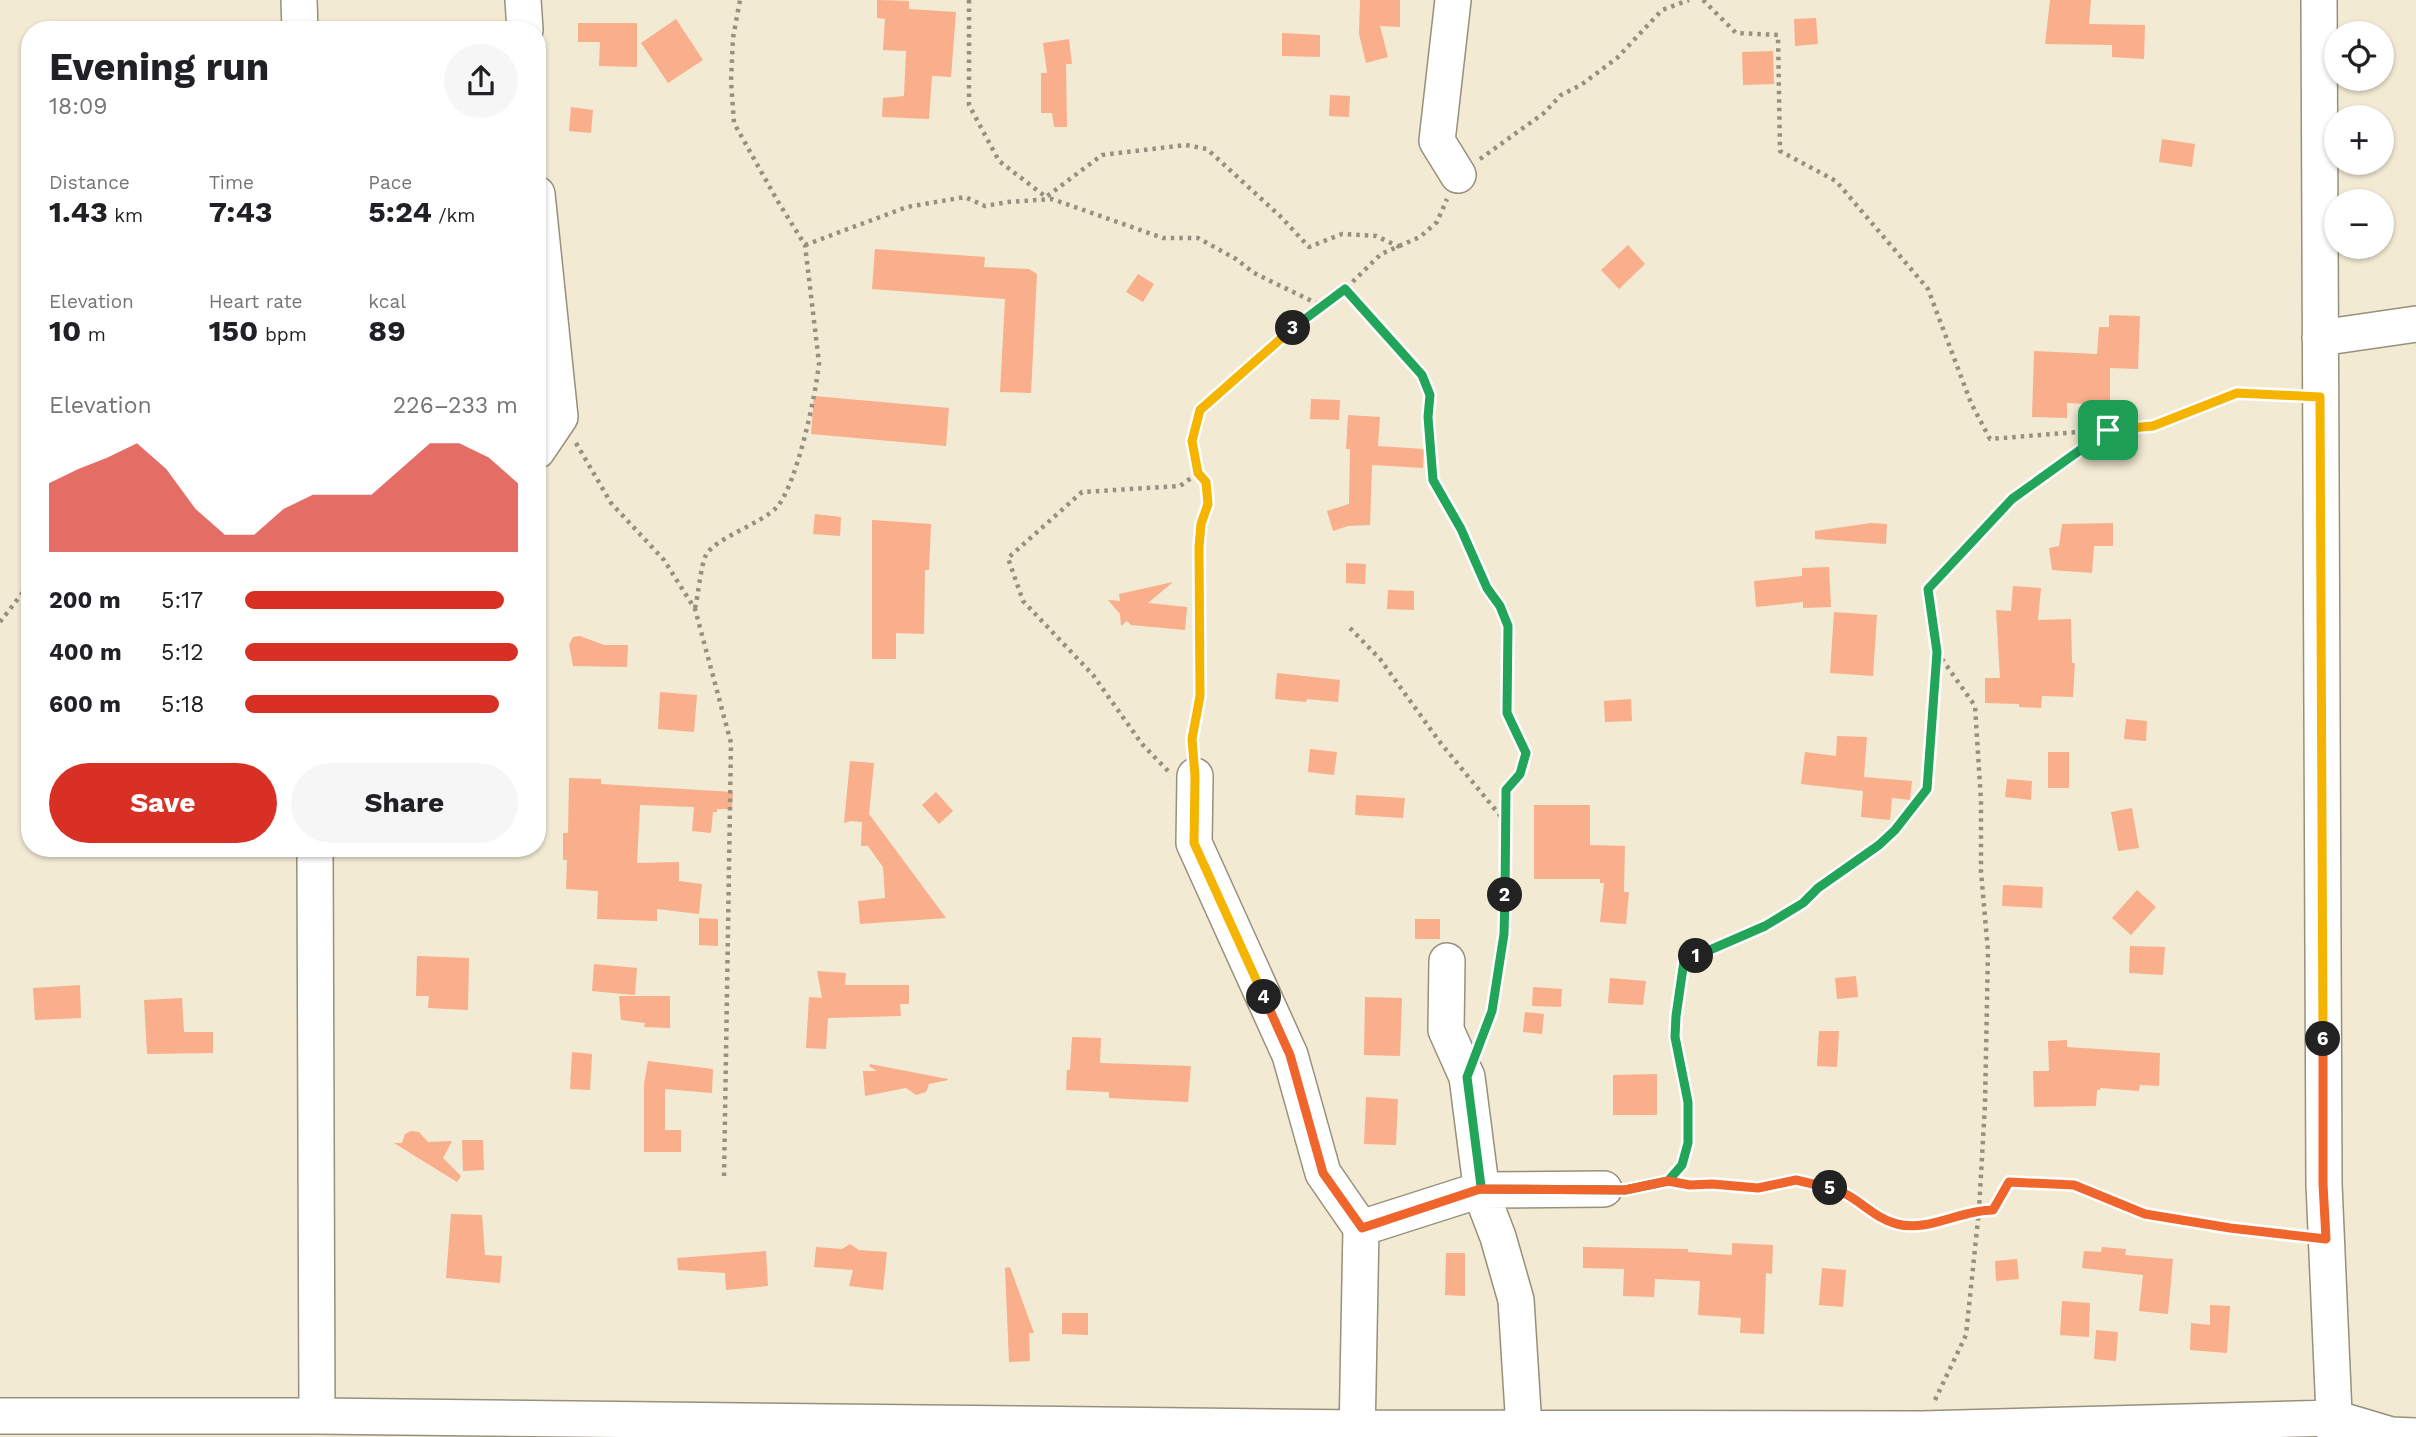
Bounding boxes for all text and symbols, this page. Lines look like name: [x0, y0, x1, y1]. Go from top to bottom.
map controls: [2324, 21, 2394, 259]
button: locate: [2324, 21, 2394, 91]
button: share: [444, 44, 518, 118]
text: Evening run: [49, 45, 269, 89]
text: 18:09: [49, 93, 107, 120]
button: +: [2324, 105, 2394, 175]
text: Distance: [49, 171, 130, 194]
text: Time: [209, 171, 254, 194]
text: Pace: [368, 171, 412, 194]
button: −: [2324, 189, 2394, 259]
text: 1.43: [49, 194, 108, 229]
text: 7:43: [209, 194, 273, 229]
text: 5:24: [368, 194, 432, 229]
text: km: [108, 204, 143, 227]
text: /km: [432, 204, 475, 227]
text: Elevation: [49, 290, 134, 313]
text: Heart rate: [209, 290, 303, 313]
text: kcal: [368, 290, 406, 313]
pin: 3: [1276, 310, 1310, 346]
text: 10: [49, 313, 81, 348]
text: 150: [209, 313, 258, 348]
text: 89: [368, 313, 406, 348]
text: 3: [1287, 316, 1298, 339]
text: m: [81, 323, 106, 346]
text: bpm: [258, 323, 307, 346]
text: Elevation: [49, 392, 152, 419]
text: 226–233 m: [393, 392, 518, 419]
pin: [2078, 400, 2138, 460]
icon: arrive: [2089, 411, 2127, 449]
text: 200 m: [49, 587, 121, 614]
text: 5:17: [161, 587, 203, 614]
text: 400 m: [49, 639, 122, 666]
text: 5:12: [161, 639, 204, 666]
text: 600 m: [49, 691, 121, 718]
text: 5:18: [161, 691, 204, 718]
button: Save: [49, 763, 277, 843]
button: Share: [291, 763, 518, 843]
pin: 2: [1488, 878, 1522, 912]
text: 2: [1499, 883, 1510, 906]
pin: 1: [1678, 939, 1714, 974]
text: 1: [1691, 944, 1700, 967]
pin: 4: [1246, 979, 1282, 1014]
text: 4: [1257, 985, 1270, 1008]
pin: 6: [2306, 1021, 2340, 1056]
text: 6: [2317, 1027, 2328, 1050]
pin: 5: [1812, 1170, 1848, 1206]
text: 5: [1824, 1176, 1835, 1199]

